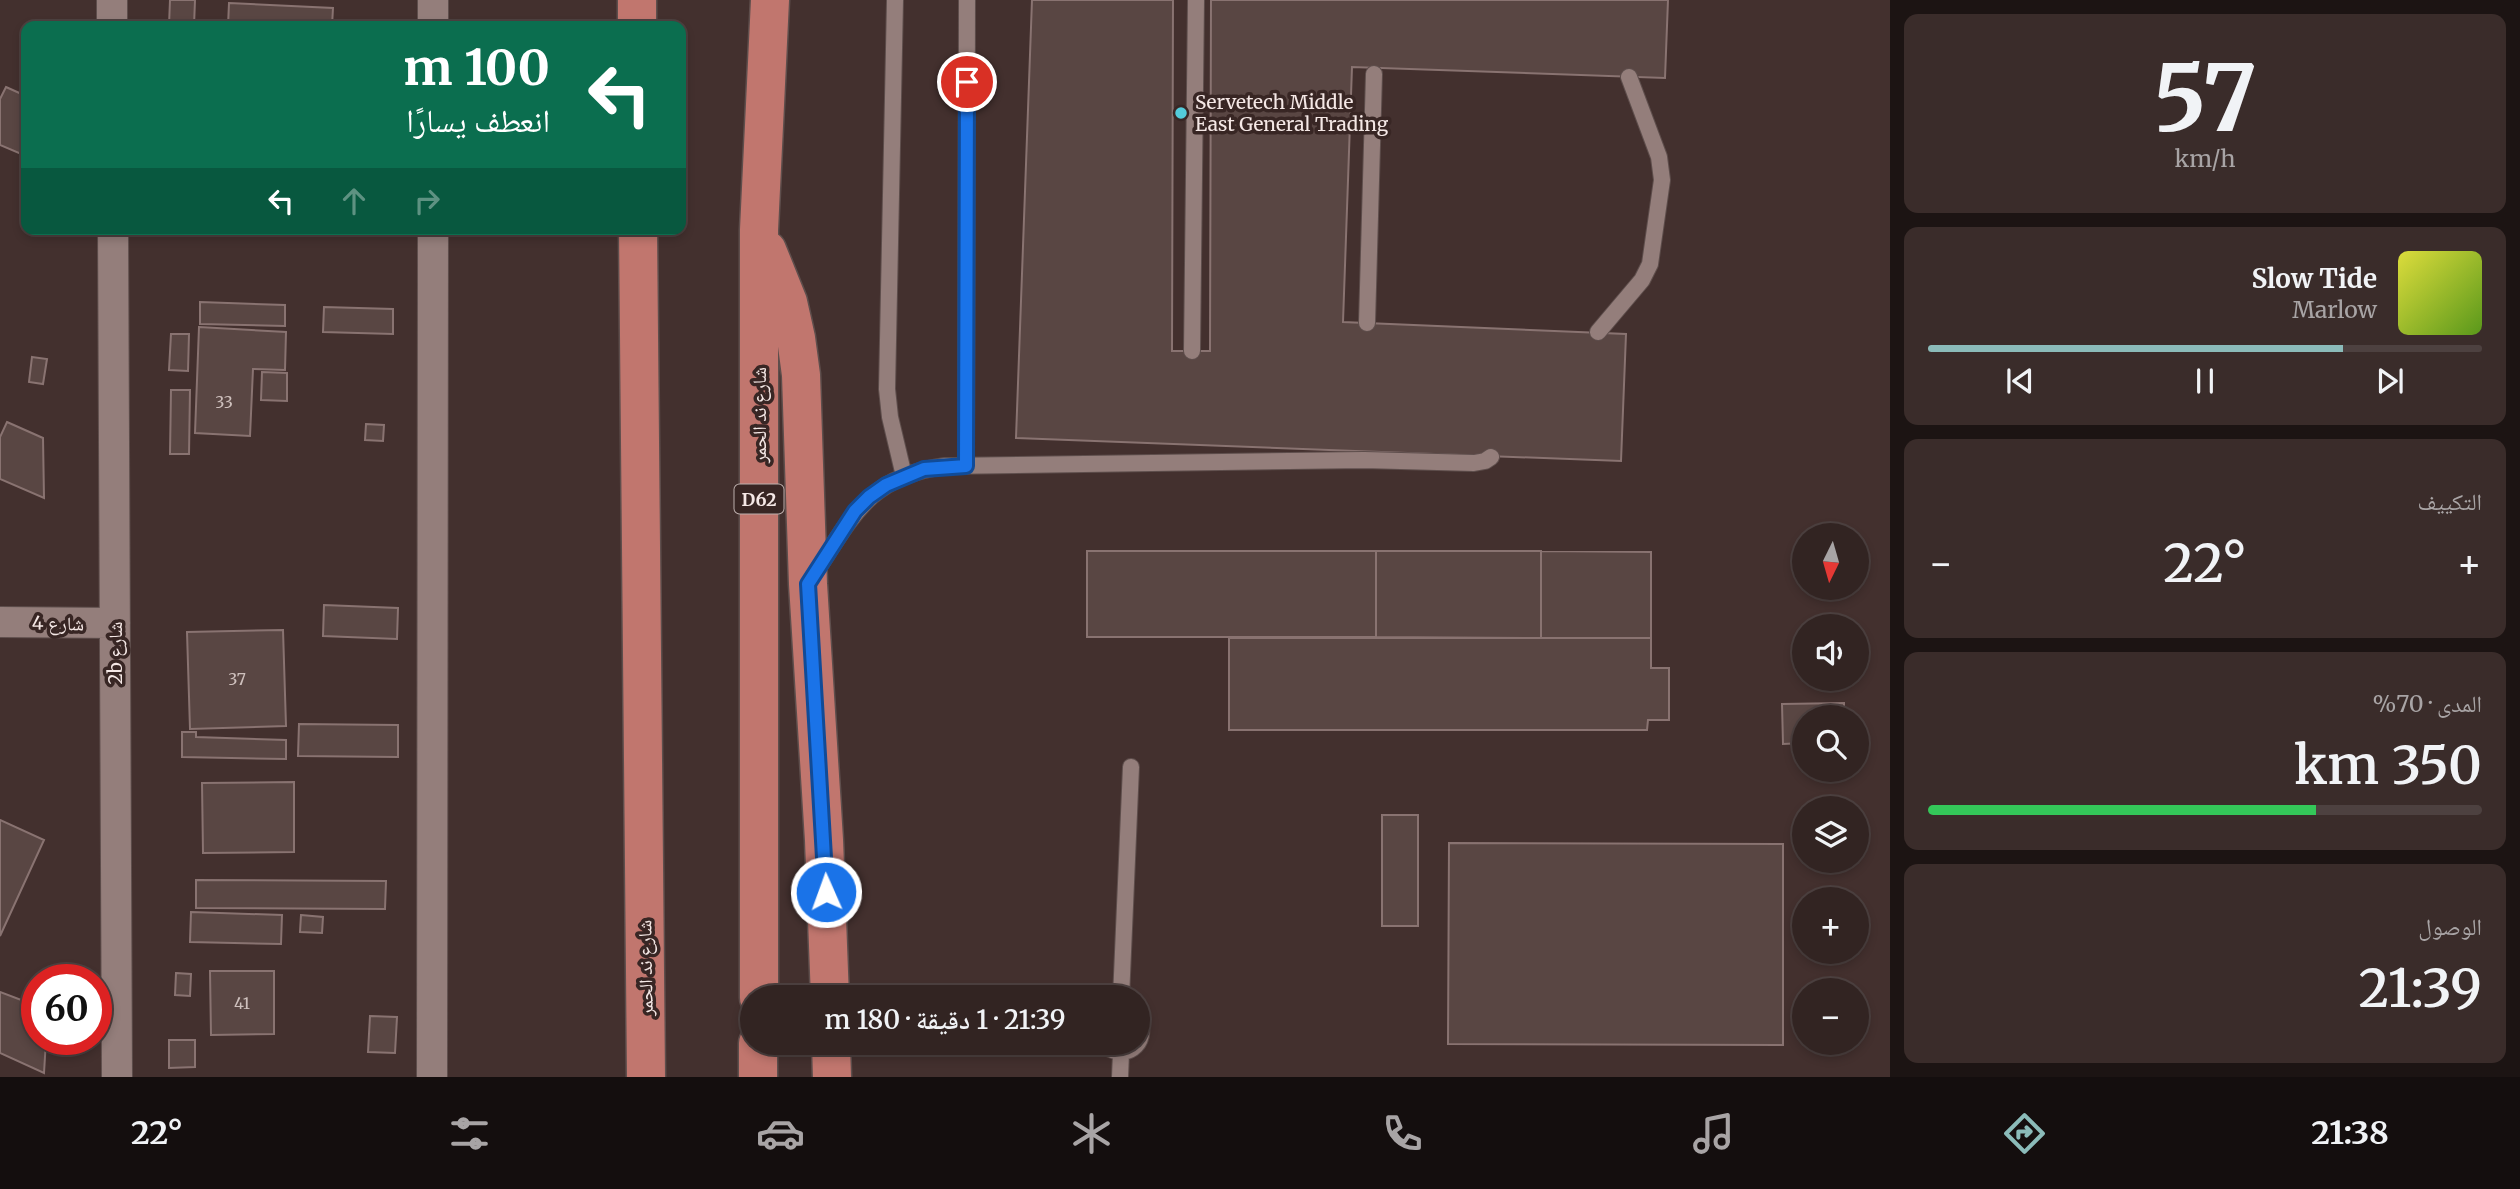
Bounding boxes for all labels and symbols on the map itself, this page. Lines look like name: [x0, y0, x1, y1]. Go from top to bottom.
pin: [937, 52, 997, 112]
place label: Servetech Middle East General Trading: [1195, 90, 1389, 136]
marker: Servetech Middle East General Trading: [1173, 105, 1189, 121]
street label: شارع ند الحمر: [747, 367, 771, 464]
house number: 33: [215, 392, 233, 412]
road number: D62: [734, 485, 784, 514]
north arrow: [1792, 523, 1869, 600]
street label: شارع 4: [32, 611, 84, 635]
street label: 2b شارع: [103, 621, 127, 685]
house number: 37: [228, 669, 246, 689]
position arrow: [789, 855, 863, 929]
street label: شارع ند الحمر: [632, 920, 658, 1017]
speed limit sign: 60: [21, 964, 112, 1055]
house number: 41: [234, 993, 250, 1013]

